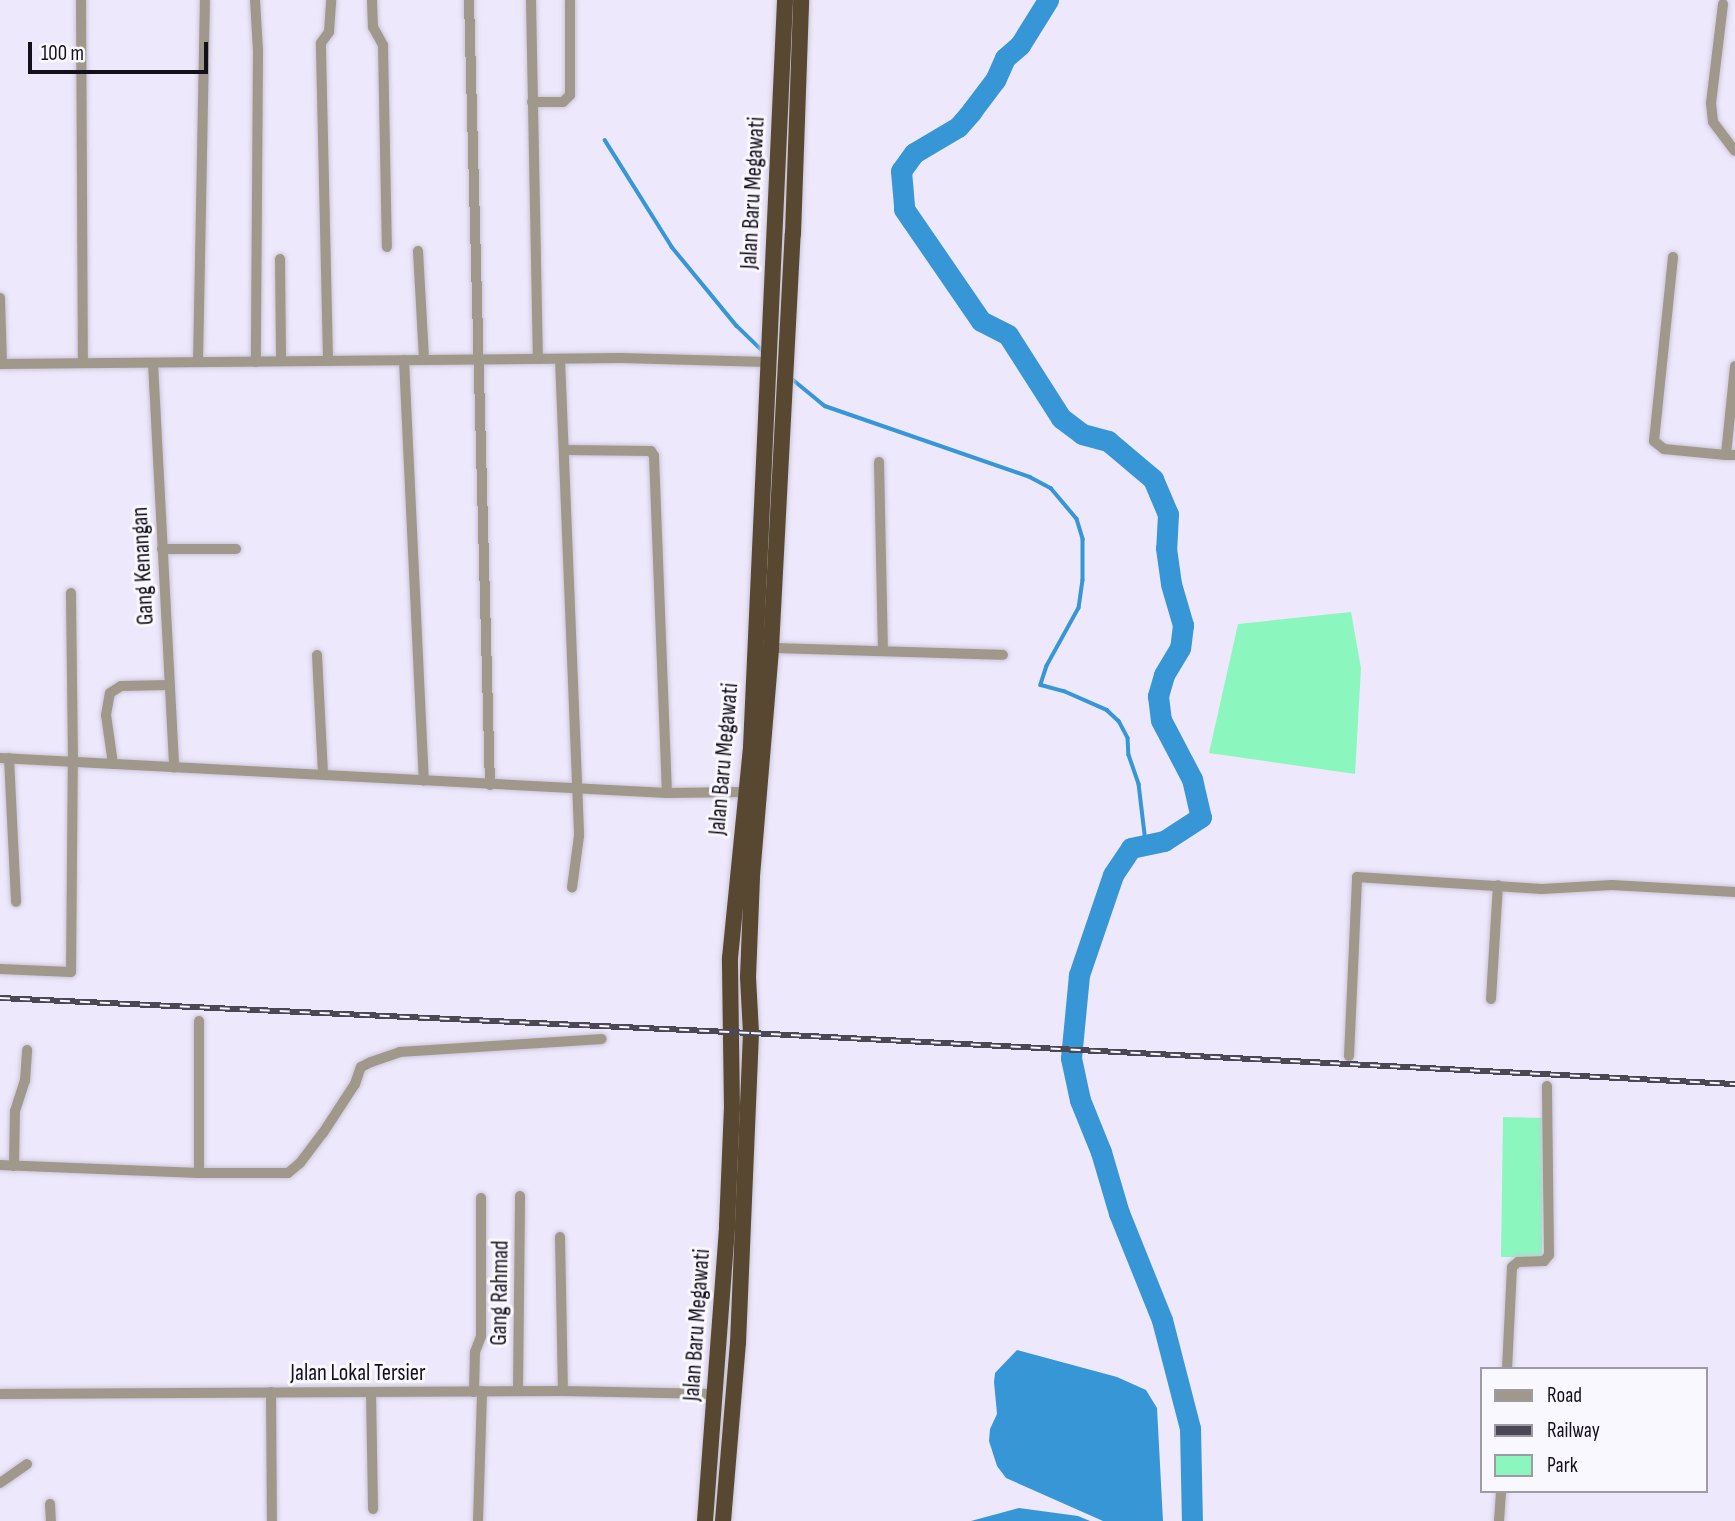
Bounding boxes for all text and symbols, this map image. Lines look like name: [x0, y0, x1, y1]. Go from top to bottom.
scale bar: [32, 28, 212, 72]
text: 100 m: [41, 41, 84, 66]
street label: Jalan Baru Megawati: [735, 116, 771, 270]
street label: Gang Kenangan: [126, 506, 160, 626]
street label: Jalan Baru Megawati: [704, 682, 744, 836]
street label: Gang Rahmad: [485, 1240, 515, 1346]
street label: Jalan Baru Megawati: [678, 1248, 716, 1402]
street label: Jalan Lokal Tersier: [290, 1359, 426, 1387]
legend: [1480, 1367, 1707, 1493]
text: Road: [1547, 1383, 1582, 1408]
text: Railway: [1547, 1418, 1600, 1443]
text: Park: [1547, 1453, 1578, 1478]

